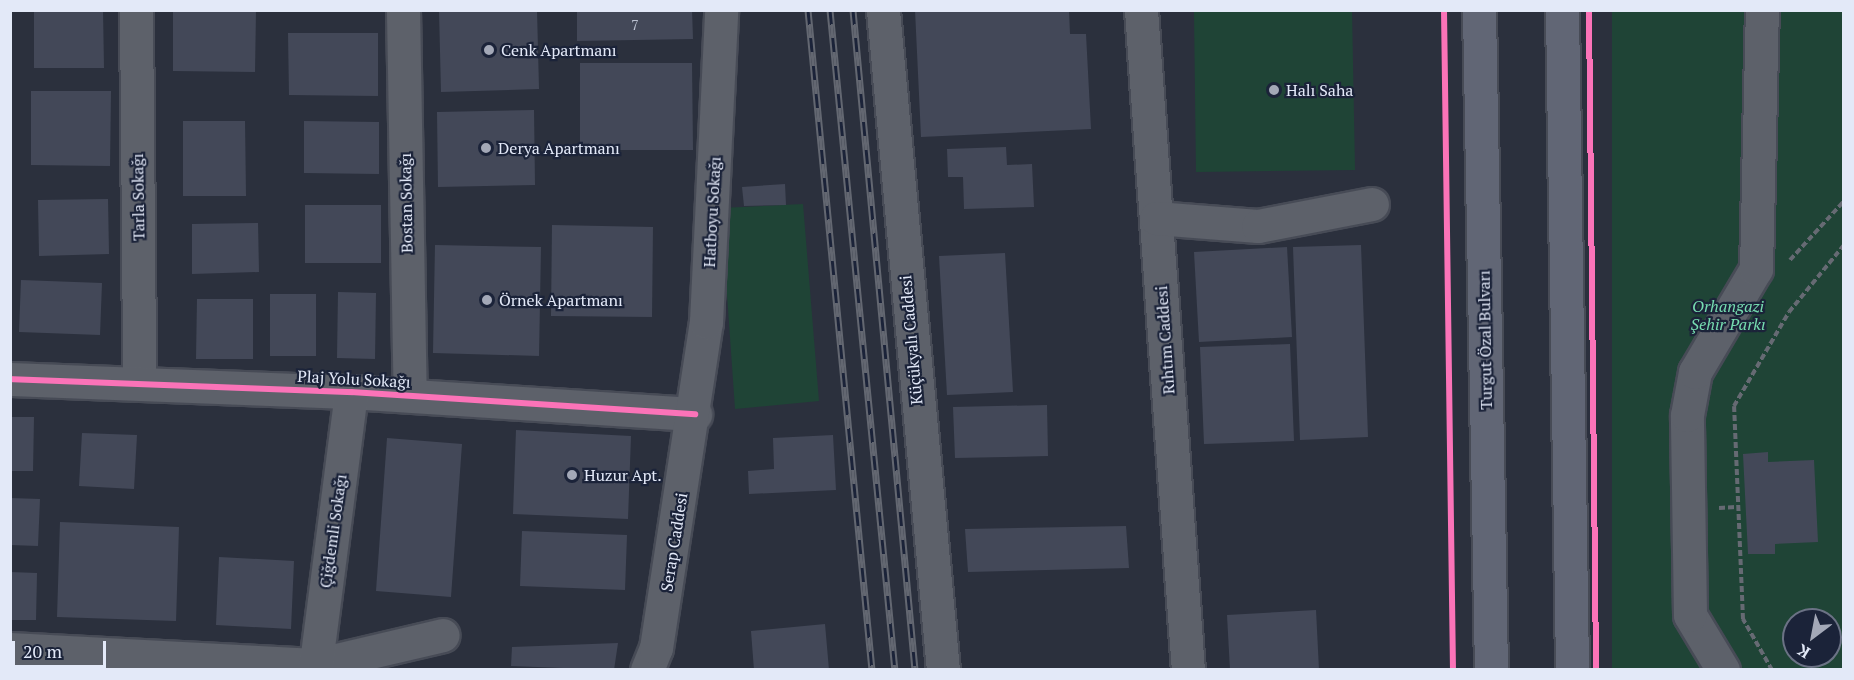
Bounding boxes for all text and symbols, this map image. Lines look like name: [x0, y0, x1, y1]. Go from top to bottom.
house number: 7: [631, 17, 639, 33]
place label: Cenk Apartmanı: [501, 40, 617, 60]
marker: Cenk Apartmanı: [482, 43, 496, 57]
place label: Halı Saha: [1286, 80, 1353, 100]
marker: Halı Saha: [1267, 83, 1281, 97]
place label: Derya Apartmanı: [498, 138, 620, 158]
marker: Derya Apartmanı: [479, 141, 493, 155]
street label: Tarla Sokağı: [128, 153, 148, 241]
street label: Bostan Sokağı: [396, 153, 416, 253]
street label: Hatboyu Sokağı: [700, 156, 724, 268]
street label: Turgut Özal Bulvarı: [1474, 270, 1496, 410]
street label: Küçükyalı Caddesi: [896, 274, 926, 406]
street label: Rıhtım Caddesi: [1152, 285, 1178, 395]
place label: Örnek Apartmanı: [499, 290, 623, 310]
marker: Örnek Apartmanı: [480, 293, 494, 307]
park label: Orhangazi Şehir Parkı: [1691, 296, 1765, 334]
street label: Plaj Yolu Sokağı: [297, 366, 411, 392]
place label: Huzur Apt.: [584, 465, 662, 485]
marker: Huzur Apt.: [565, 468, 579, 482]
street label: Çiğdemli Sokağı: [316, 473, 350, 589]
street label: Serap Caddesi: [657, 491, 691, 593]
north arrow: [1782, 608, 1842, 668]
scale bar: [15, 629, 110, 667]
text: 20 m: [23, 639, 62, 663]
text: K: [1793, 639, 1814, 664]

